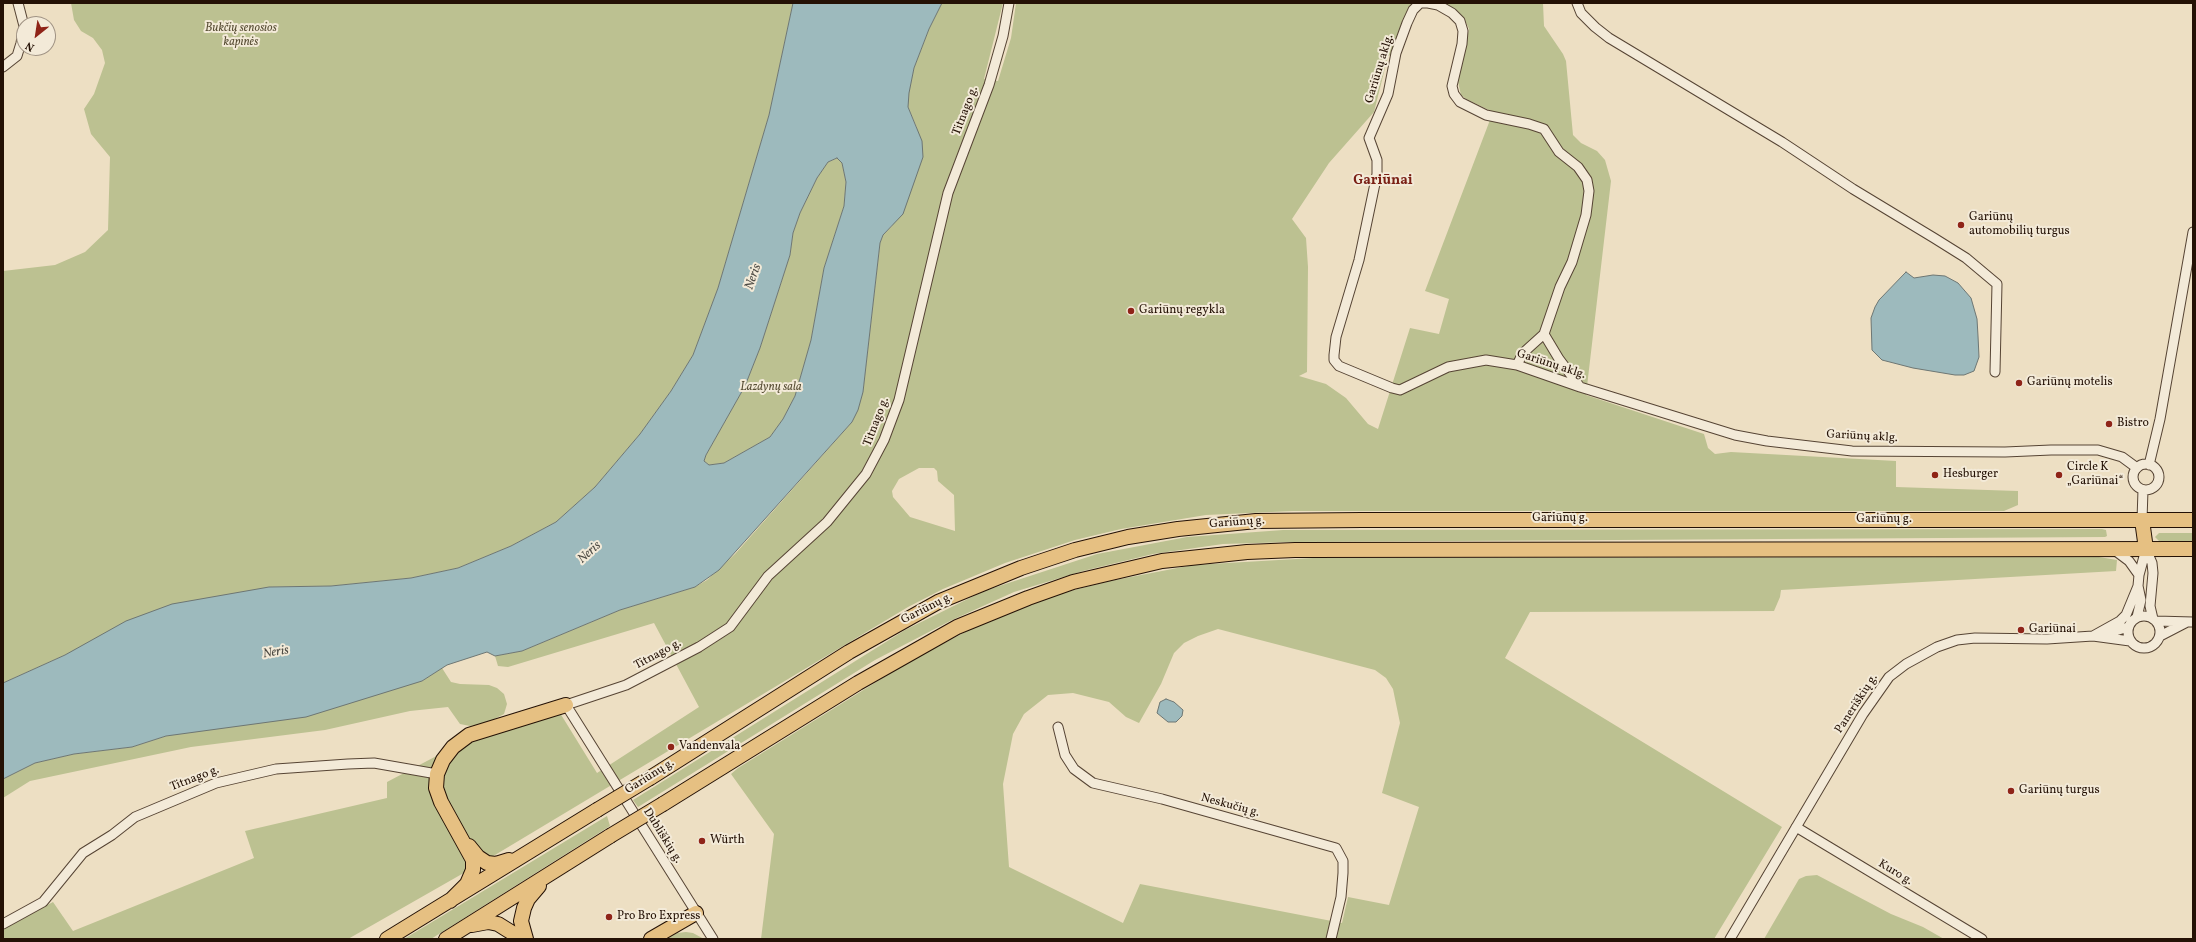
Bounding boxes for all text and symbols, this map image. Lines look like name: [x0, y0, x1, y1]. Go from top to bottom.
north arrow: [16, 16, 56, 56]
park label: Bukčių senosios kapinės: [205, 22, 277, 50]
street label: Gariūnų aklg.: [1363, 33, 1397, 105]
text: N: [23, 37, 37, 54]
street label: Titnago g.: [950, 84, 982, 138]
district label: Gariūnai: [1353, 173, 1413, 189]
place label: Gariūnų automobilių turgus: [1969, 211, 2070, 239]
marker: Gariūnų automobilių turgus: [1956, 220, 1966, 230]
water label: Neris: [742, 262, 766, 292]
place label: Gariūnų regykla: [1139, 304, 1225, 318]
marker: Gariūnų regykla: [1126, 306, 1136, 316]
street label: Gariūnų aklg.: [1515, 347, 1587, 383]
place label: Gariūnų motelis: [2027, 376, 2113, 390]
marker: Gariūnų motelis: [2014, 378, 2024, 388]
park label: Lazdynų sala: [740, 381, 802, 395]
street label: Titnago g.: [861, 395, 893, 449]
place label: Bistro: [2117, 417, 2149, 431]
marker: Bistro: [2104, 419, 2114, 429]
street label: Gariūnų aklg.: [1826, 428, 1898, 446]
place label: Circle K „Gariūnai“: [2067, 461, 2123, 489]
place label: Hesburger: [1943, 468, 1998, 482]
marker: Hesburger: [1930, 470, 1940, 480]
marker: Circle K „Gariūnai“: [2054, 470, 2064, 480]
street label: Gariūnų g.: [1532, 512, 1588, 526]
street label: Gariūnų g.: [1856, 513, 1912, 527]
street label: Gariūnų g.: [1209, 514, 1265, 532]
water label: Neris: [575, 538, 605, 568]
street label: Gariūnų g.: [899, 590, 955, 628]
place label: Gariūnai: [2029, 623, 2076, 637]
marker: Gariūnai: [2016, 625, 2026, 635]
street label: Titnago g.: [632, 637, 684, 673]
water label: Neris: [262, 643, 290, 663]
street label: Paneriškių g.: [1832, 672, 1882, 736]
place label: Vandenvala: [679, 740, 740, 754]
marker: Vandenvala: [666, 742, 676, 752]
street label: Gariūnų g.: [623, 756, 677, 798]
street label: Titnago g.: [168, 763, 222, 795]
place label: Gariūnų turgus: [2019, 784, 2100, 798]
marker: Gariūnų turgus: [2006, 786, 2016, 796]
street label: Neskučių g.: [1199, 791, 1261, 821]
street label: Dubliškių g.: [639, 806, 685, 866]
place label: Würth: [710, 834, 745, 848]
marker: Würth: [697, 836, 707, 846]
street label: Kuro g.: [1875, 857, 1915, 889]
place label: Pro Bro Express: [617, 910, 700, 924]
marker: Pro Bro Express: [604, 912, 614, 922]

